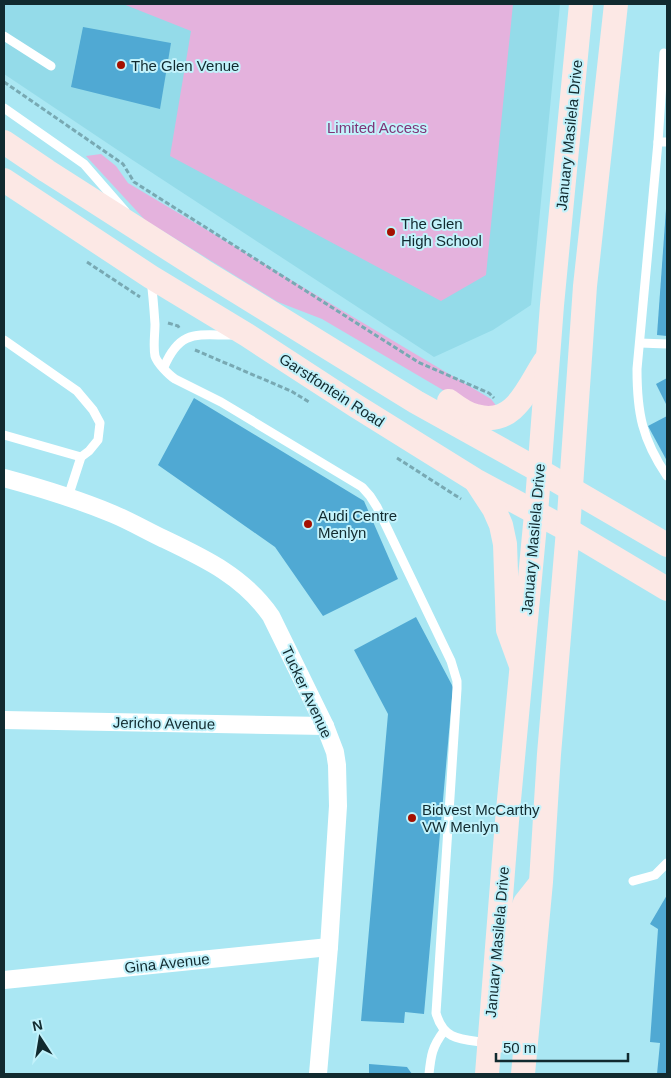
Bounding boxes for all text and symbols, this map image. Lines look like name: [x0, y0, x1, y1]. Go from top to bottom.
place label: The Glen Venue: [131, 57, 239, 74]
marker: The Glen Venue: [115, 59, 127, 71]
street label: January Masilela Drive: [553, 59, 585, 211]
park label: Limited Access: [327, 119, 427, 136]
place label: The Glen High School: [401, 215, 482, 249]
marker: The Glen High School: [385, 226, 397, 238]
street label: Garstfontein Road: [276, 350, 388, 430]
street label: January Masilela Drive: [518, 463, 548, 615]
place label: Audi Centre Menlyn: [318, 507, 397, 541]
marker: Audi Centre Menlyn: [302, 518, 314, 530]
street label: Tucker Avenue: [278, 643, 336, 741]
street label: Jericho Avenue: [113, 714, 215, 732]
place label: Bidvest McCarthy VW Menlyn: [422, 801, 540, 835]
marker: Bidvest McCarthy VW Menlyn: [406, 812, 418, 824]
street label: January Masilela Drive: [482, 866, 512, 1018]
street label: Gina Avenue: [124, 950, 210, 976]
north arrow: [15, 1013, 65, 1063]
text: N: [31, 1016, 44, 1034]
scale bar: [496, 1030, 628, 1062]
text: 50 m: [503, 1039, 536, 1056]

